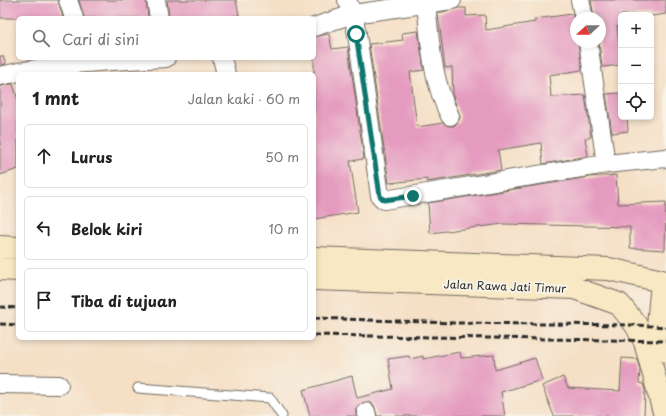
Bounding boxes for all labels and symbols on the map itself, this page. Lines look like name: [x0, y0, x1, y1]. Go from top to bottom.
north arrow: [570, 12, 606, 48]
route start: [347, 25, 365, 43]
route end: [404, 187, 422, 205]
street label: Jalan Rawa Jati Timur: [443, 275, 568, 297]

